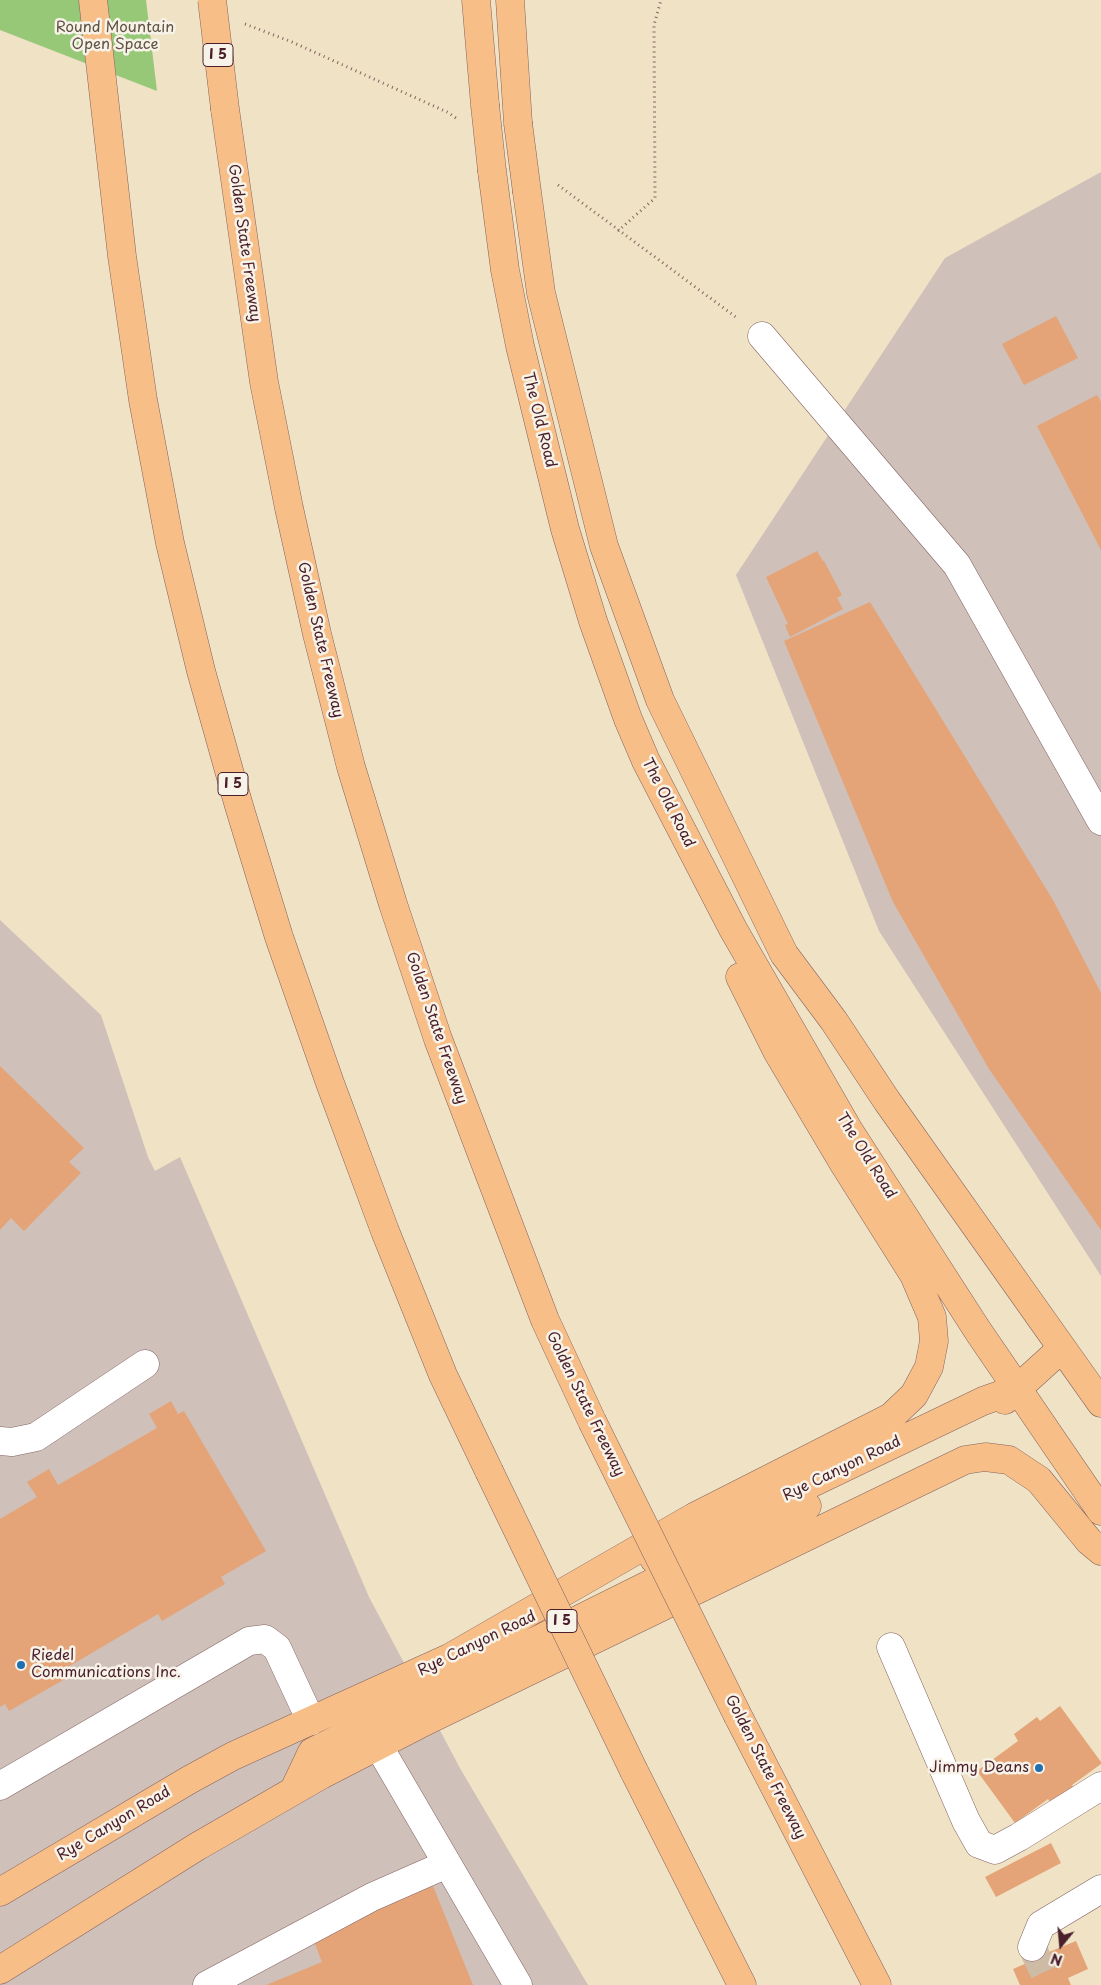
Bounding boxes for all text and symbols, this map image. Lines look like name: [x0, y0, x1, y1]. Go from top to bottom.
park label: Round Mountain Open Space: [56, 19, 174, 54]
road number: I 5: [203, 44, 233, 66]
street label: Golden State Freeway: [224, 163, 264, 323]
street label: The Old Road: [518, 370, 560, 470]
street label: Golden State Freeway: [293, 560, 347, 720]
street label: The Old Road: [638, 755, 698, 851]
road number: I 5: [218, 772, 248, 796]
street label: Golden State Freeway: [402, 950, 470, 1106]
street label: The Old Road: [832, 1110, 900, 1202]
street label: Golden State Freeway: [542, 1328, 628, 1480]
street label: Rye Canyon Road: [780, 1433, 904, 1505]
street label: Rye Canyon Road: [415, 1608, 539, 1680]
road number: I 5: [547, 1610, 577, 1632]
place label: Riedel Communications Inc.: [31, 1647, 181, 1682]
marker: Riedel Communications Inc.: [15, 1659, 27, 1671]
street label: Golden State Freeway: [721, 1692, 809, 1842]
place label: Jimmy Deans: [929, 1759, 1029, 1777]
marker: Jimmy Deans: [1033, 1762, 1045, 1774]
street label: Rye Canyon Road: [54, 1783, 174, 1865]
north arrow: [1036, 1920, 1086, 1970]
text: N: [1048, 1948, 1065, 1971]

